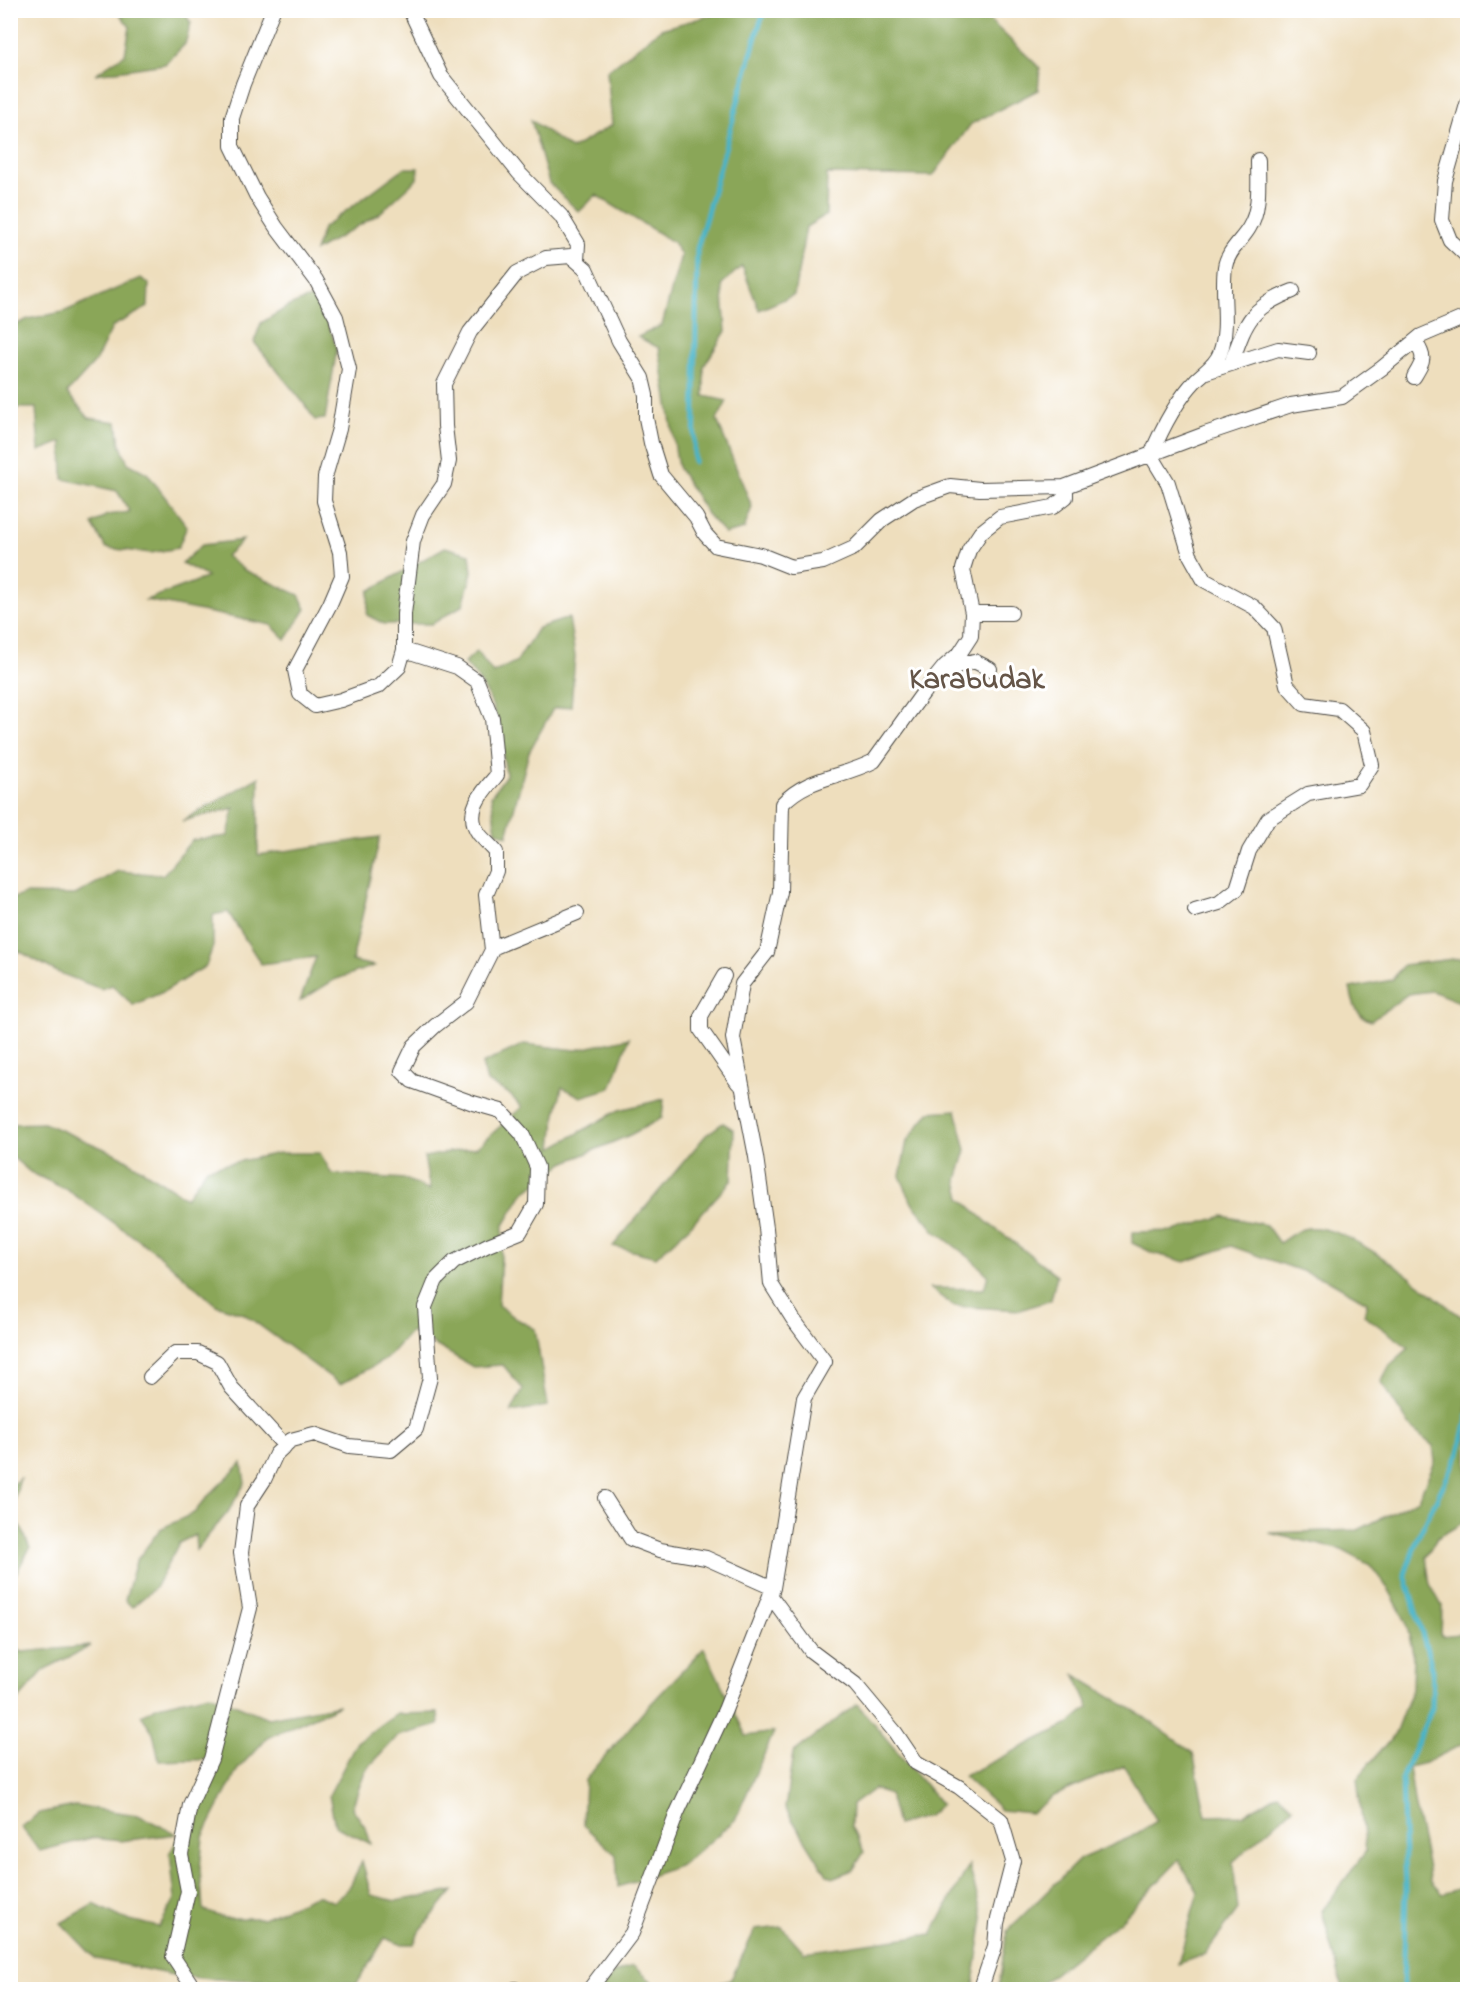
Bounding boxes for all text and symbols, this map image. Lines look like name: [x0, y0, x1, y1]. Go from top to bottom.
district label: Karabudak: [909, 659, 1046, 703]

